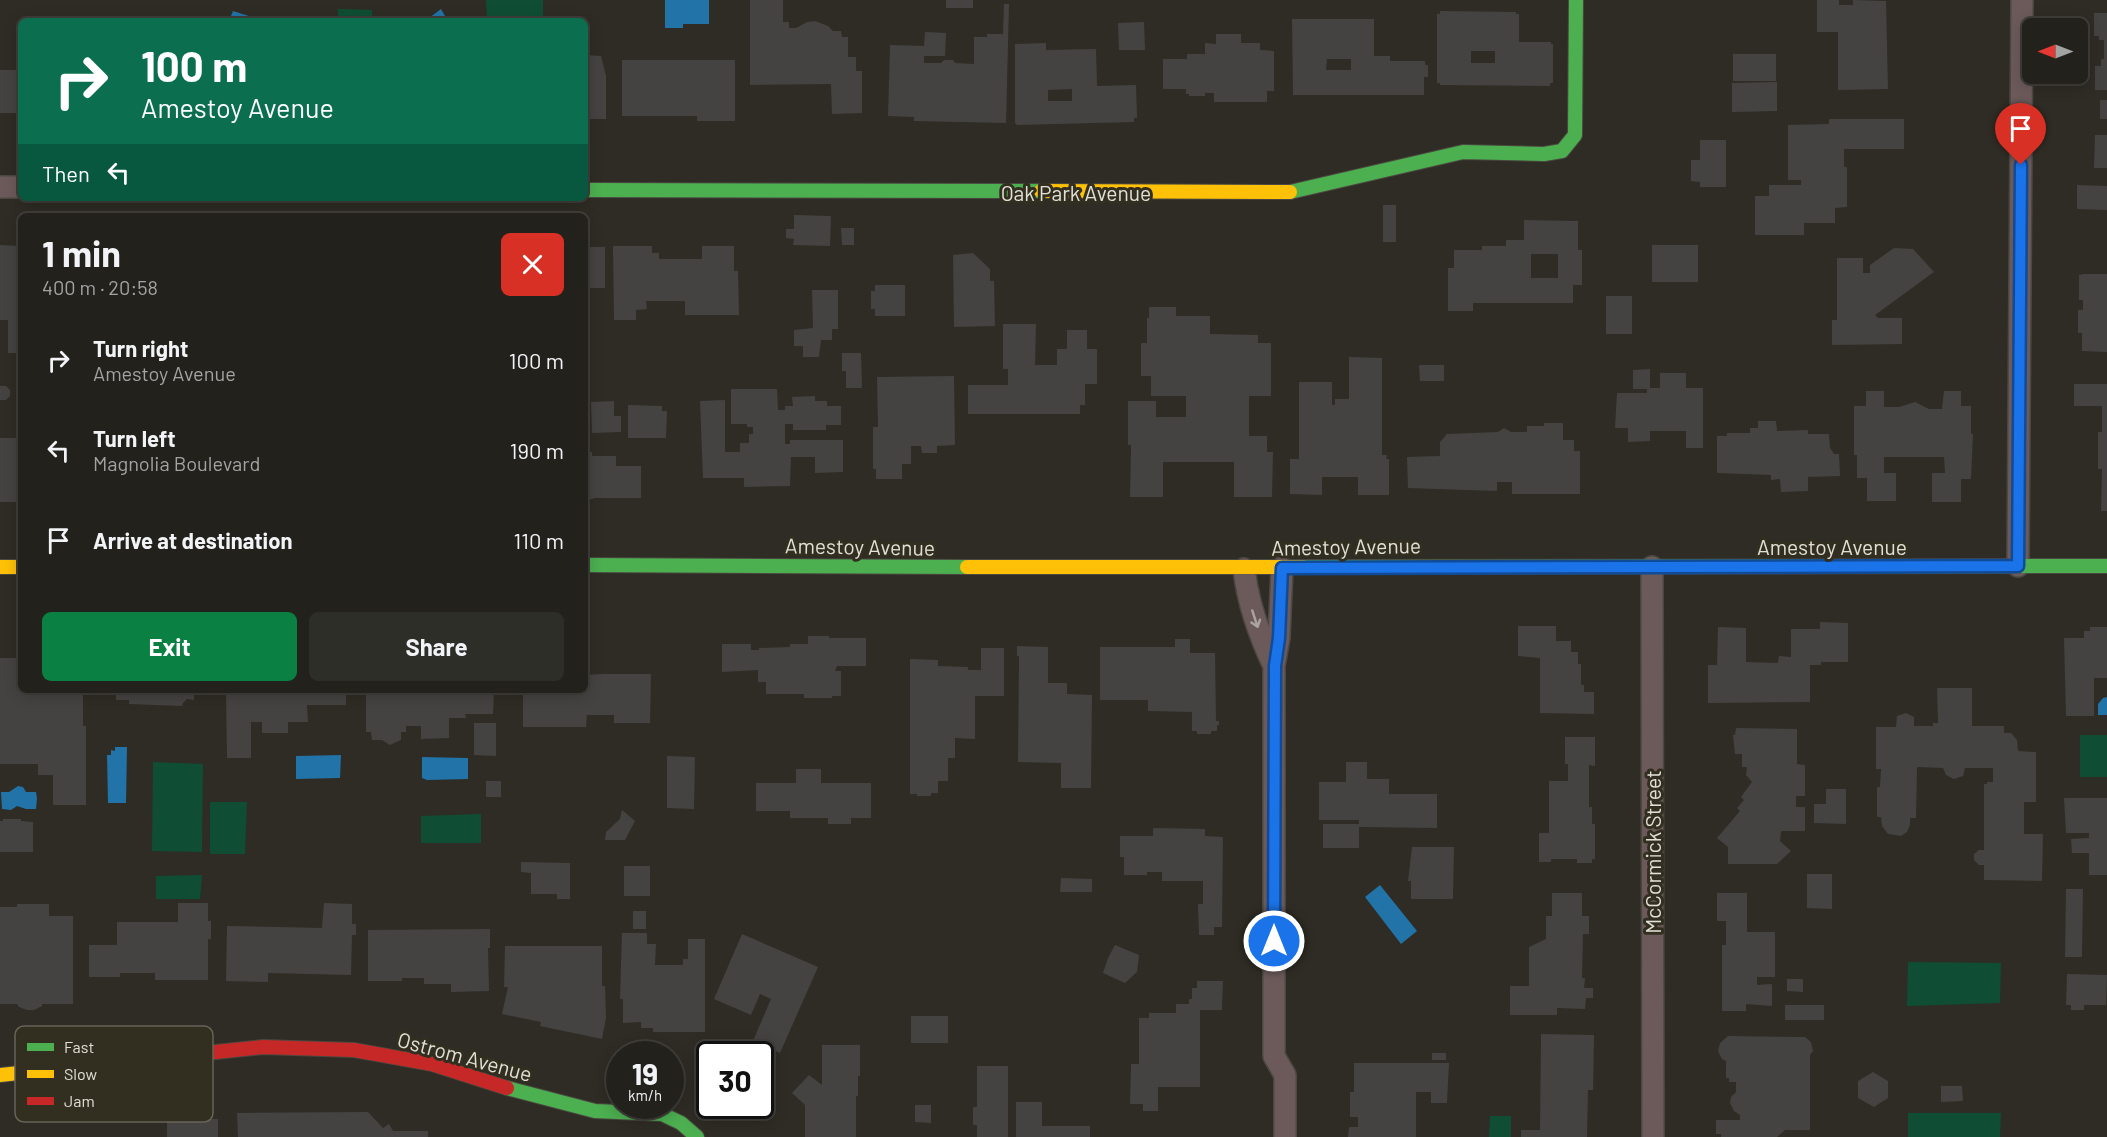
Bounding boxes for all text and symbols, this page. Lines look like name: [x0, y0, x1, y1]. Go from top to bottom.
north arrow: [2022, 18, 2088, 84]
map controls: [2022, 18, 2088, 84]
text: 100 m: [141, 40, 247, 90]
icon: right: [42, 42, 120, 120]
text: Amestoy Avenue: [141, 91, 334, 123]
pin: [1995, 103, 2046, 165]
icon: arrive: [2004, 112, 2037, 145]
icon: left: [102, 156, 135, 189]
text: Then: [42, 160, 90, 186]
street label: Oak Park Avenue: [1001, 180, 1151, 205]
text: 1 min: [42, 231, 121, 274]
button: close: [501, 233, 564, 296]
text: 400 m · 20:58: [42, 275, 158, 299]
text: Turn right: [93, 335, 188, 361]
icon: right: [42, 344, 75, 377]
text: 100 m: [509, 347, 564, 373]
text: Amestoy Avenue: [93, 361, 236, 385]
text: Turn left: [93, 425, 176, 451]
icon: left: [42, 434, 75, 467]
text: 190 m: [510, 437, 564, 463]
text: Magnolia Boulevard: [93, 451, 260, 475]
icon: arrive: [42, 524, 75, 557]
text: Arrive at destination: [93, 527, 292, 553]
text: 110 m: [514, 527, 564, 553]
street label: Amestoy Avenue: [785, 532, 935, 560]
street label: Amestoy Avenue: [1271, 532, 1421, 560]
street label: Amestoy Avenue: [1757, 534, 1907, 559]
one-way arrow: [1250, 609, 1261, 628]
button: Exit: [42, 612, 297, 681]
button: Share: [309, 612, 564, 681]
street label: McCormick Street: [1640, 770, 1665, 934]
position arrow: [1242, 909, 1306, 973]
legend: [15, 1026, 213, 1122]
street label: Ostrom Avenue: [395, 1026, 535, 1086]
text: Fast: [64, 1037, 94, 1056]
speed limit sign: 30: [696, 1041, 774, 1119]
text: 19: [632, 1055, 658, 1091]
text: Slow: [64, 1064, 97, 1083]
text: km/h: [628, 1086, 662, 1104]
text: Jam: [64, 1091, 95, 1110]

